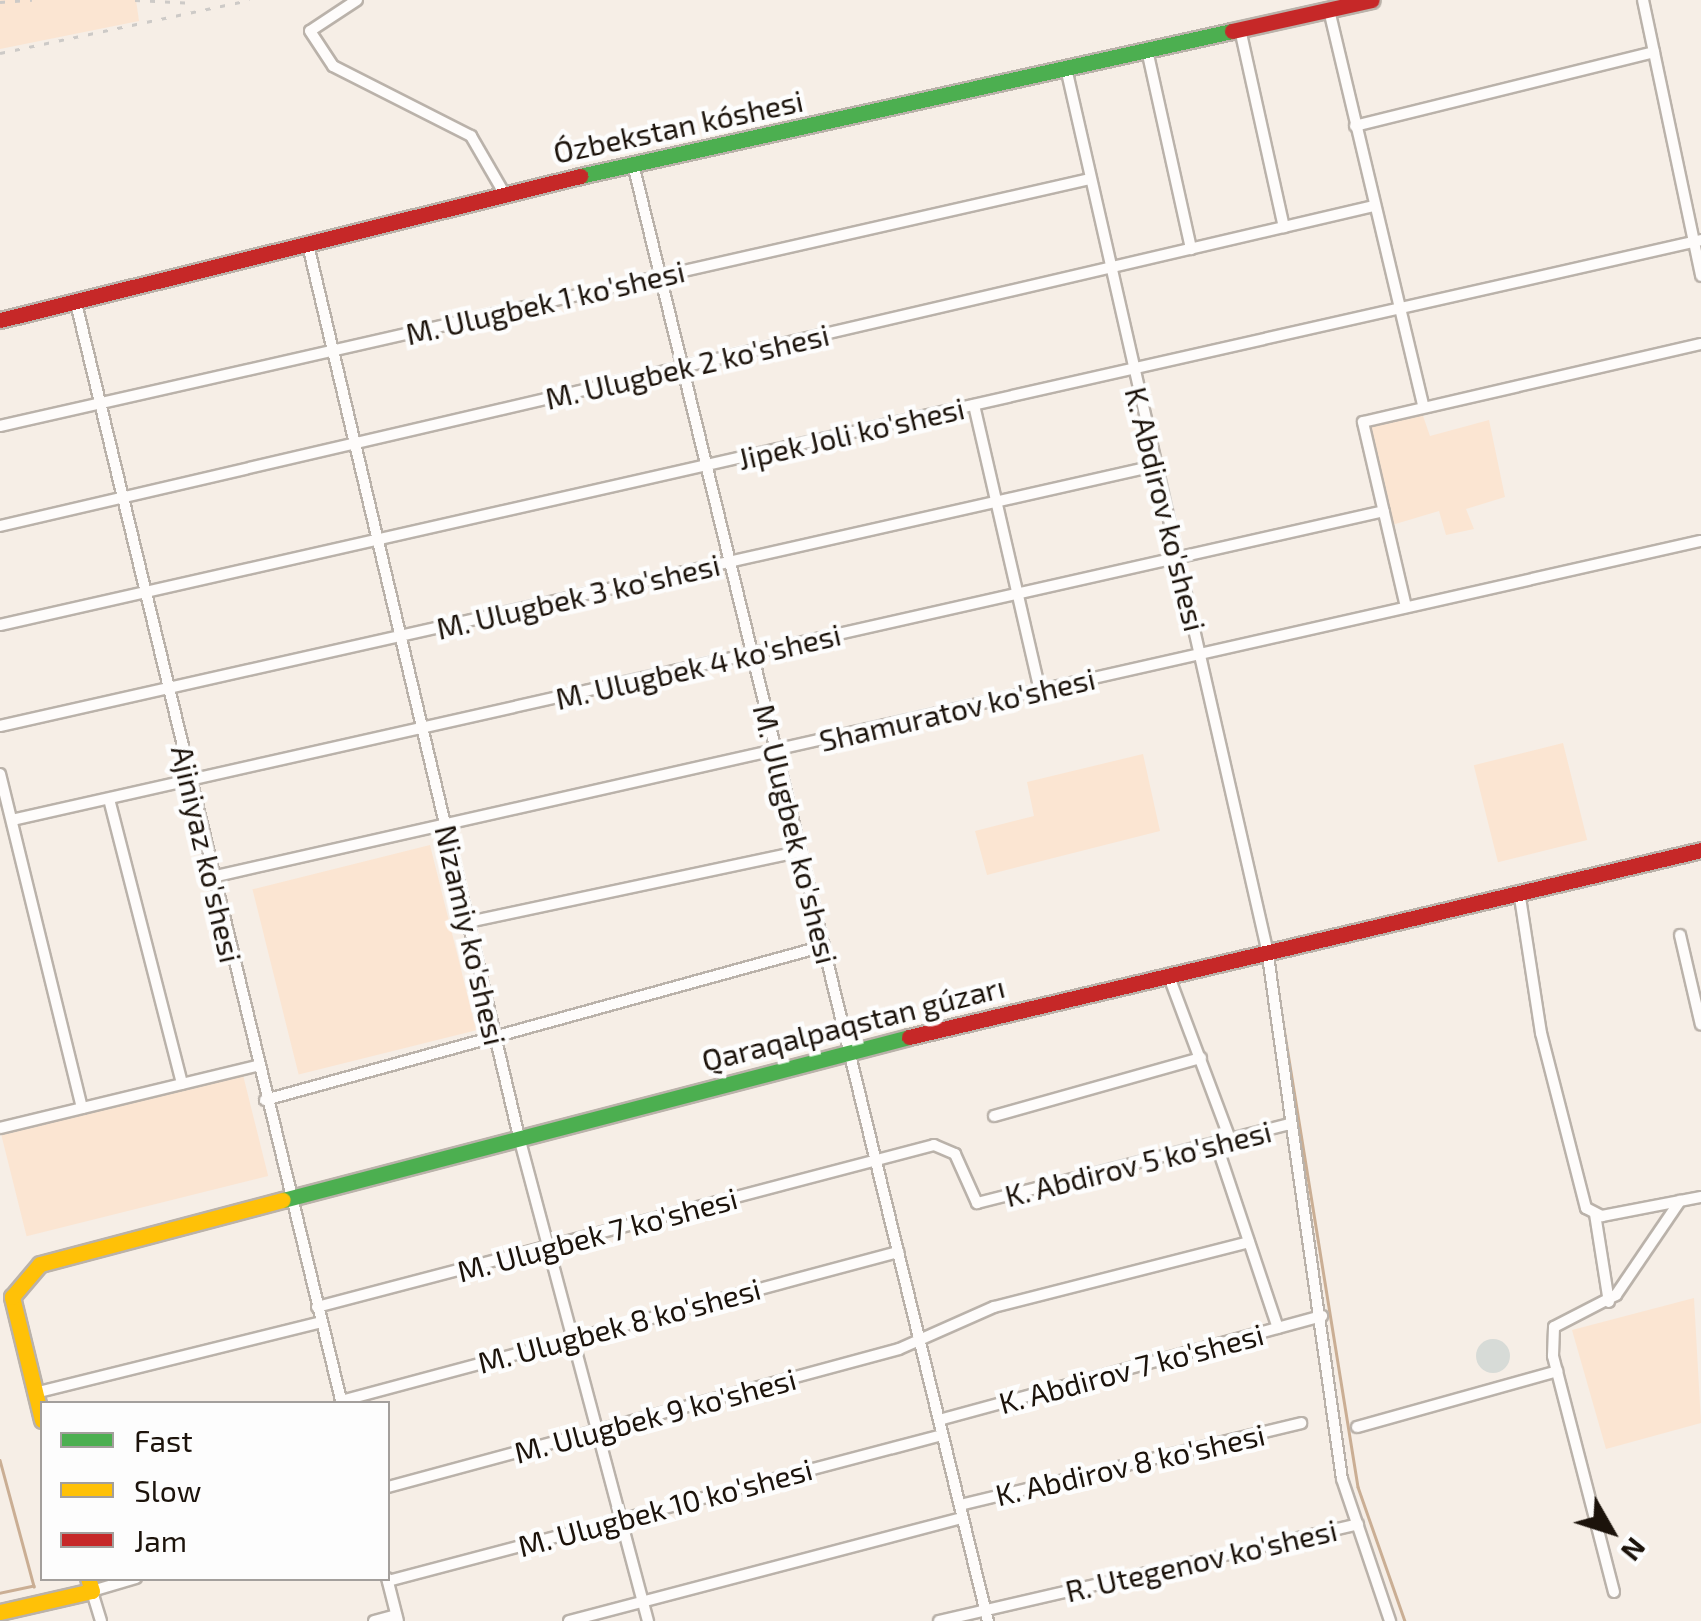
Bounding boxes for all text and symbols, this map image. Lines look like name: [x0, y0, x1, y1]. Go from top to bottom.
street label: Ózbekstan kóshesi: [550, 82, 806, 170]
street label: M. Ulugbek 1 ko'shesi: [402, 252, 688, 352]
street label: M. Ulugbek 2 ko'shesi: [541, 316, 833, 416]
street label: K. Abdirov ko'shesi: [1118, 382, 1214, 636]
street label: Jipek Joli ko'shesi: [734, 389, 968, 477]
street label: M. Ulugbek 3 ko'shesi: [433, 546, 723, 646]
street label: M. Ulugbek 4 ko'shesi: [552, 616, 844, 716]
street label: Shamuratov ko'shesi: [815, 660, 1099, 758]
street label: M. Ulugbek ko'shesi: [746, 700, 846, 968]
street label: Ajiniyaz ko'shesi: [165, 742, 249, 966]
street label: Nizamiy ko'shesi: [428, 821, 514, 1049]
street label: Qaraqalpaqstan gúzarı: [698, 968, 1008, 1078]
street label: K. Abdirov 5 ko'shesi: [1000, 1112, 1276, 1214]
street label: M. Ulugbek 7 ko'shesi: [453, 1179, 741, 1289]
street label: M. Ulugbek 8 ko'shesi: [473, 1270, 765, 1380]
street label: K. Abdirov 7 ko'shesi: [994, 1315, 1268, 1421]
street label: M. Ulugbek 9 ko'shesi: [510, 1360, 800, 1470]
legend: [40, 1401, 390, 1581]
street label: K. Abdirov 8 ko'shesi: [991, 1415, 1269, 1513]
text: Fast: [134, 1422, 193, 1458]
street label: M. Ulugbek 10 ko'shesi: [514, 1450, 816, 1564]
text: Slow: [134, 1472, 201, 1508]
north arrow: [1561, 1481, 1661, 1581]
street label: R. Utegenov ko'shesi: [1061, 1511, 1341, 1609]
text: Jam: [134, 1522, 187, 1558]
text: N: [1615, 1531, 1654, 1568]

